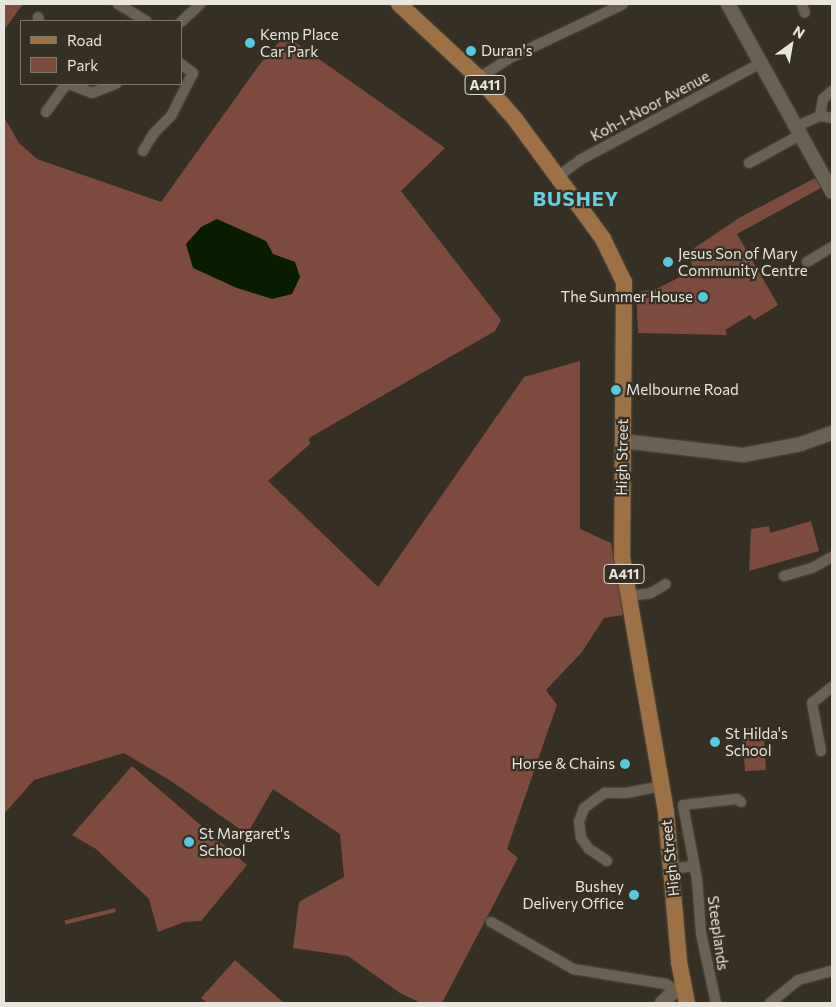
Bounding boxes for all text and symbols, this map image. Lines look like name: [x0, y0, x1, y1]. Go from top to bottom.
legend: [20, 20, 182, 85]
north arrow: [766, 20, 816, 70]
text: N: [790, 22, 808, 42]
place label: Kemp Place Car Park: [260, 25, 339, 60]
text: Road: [67, 31, 102, 49]
marker: Kemp Place Car Park: [244, 37, 256, 49]
place label: Duran's: [481, 42, 533, 60]
marker: Duran's: [465, 45, 477, 57]
text: Park: [67, 56, 98, 74]
street label: Koh-I-Noor Avenue: [587, 67, 713, 145]
road number: A411: [464, 74, 506, 96]
district label: BUSHEY: [532, 186, 620, 210]
place label: Jesus Son of Mary Community Centre: [678, 244, 808, 279]
marker: Jesus Son of Mary Community Centre: [662, 256, 674, 268]
place label: The Summer House: [561, 288, 693, 306]
marker: The Summer House: [697, 291, 709, 303]
place label: Melbourne Road: [626, 381, 739, 399]
marker: Melbourne Road: [610, 384, 622, 396]
street label: High Street: [612, 418, 632, 496]
road number: A411: [603, 562, 645, 586]
place label: St Hilda's School: [725, 724, 788, 759]
marker: St Hilda's School: [709, 736, 721, 748]
place label: Horse & Chains: [512, 755, 615, 773]
marker: Horse & Chains: [619, 758, 631, 770]
street label: High Street: [657, 819, 683, 897]
place label: St Margaret's School: [199, 824, 290, 859]
marker: St Margaret's School: [183, 836, 195, 848]
place label: Bushey Delivery Office: [522, 877, 624, 912]
marker: Bushey Delivery Office: [628, 889, 640, 901]
street label: Steeplands: [704, 895, 732, 971]

